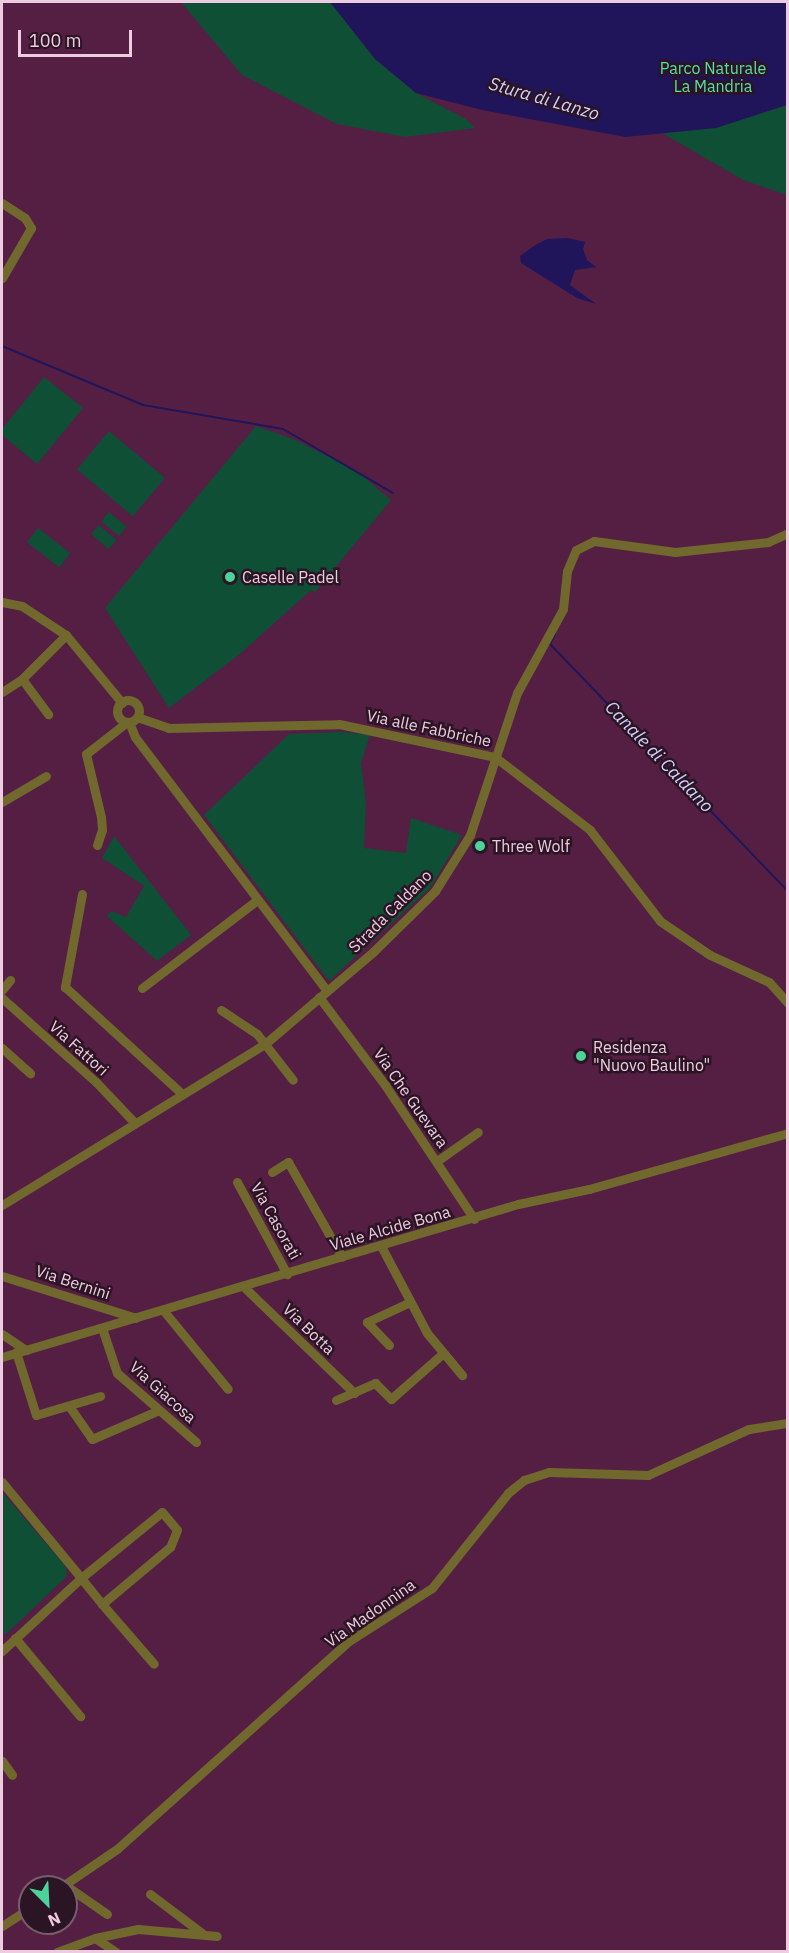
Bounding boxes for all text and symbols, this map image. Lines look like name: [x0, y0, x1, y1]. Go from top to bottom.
scale bar: [21, 18, 135, 56]
text: 100 m: [29, 29, 81, 52]
park label: Parco Naturale La Mandria: [660, 58, 766, 96]
water label: Stura di Lanzo: [486, 73, 602, 125]
place label: Caselle Padel: [242, 567, 339, 587]
marker: Caselle Padel: [223, 570, 237, 584]
water label: Canale di Caldano: [600, 697, 718, 817]
street label: Via alle Fabbriche: [365, 705, 493, 751]
place label: Three Wolf: [492, 836, 570, 856]
marker: Three Wolf: [473, 839, 487, 853]
street label: Strada Caldano: [344, 865, 436, 957]
street label: Via Fattori: [46, 1017, 112, 1079]
place label: Residenza "Nuovo Baulino": [593, 1037, 710, 1075]
street label: Via Che Guevara: [370, 1045, 452, 1151]
marker: Residenza "Nuovo Baulino": [574, 1049, 588, 1063]
street label: Via Casorati: [247, 1179, 305, 1263]
street label: Viale Alcide Bona: [327, 1202, 453, 1254]
street label: Via Bernini: [33, 1261, 113, 1303]
street label: Via Botta: [279, 1299, 339, 1359]
street label: Via Giacosa: [126, 1357, 200, 1427]
street label: Via Madonnina: [321, 1575, 419, 1651]
north arrow: [18, 1875, 78, 1935]
text: N: [45, 1908, 64, 1931]

